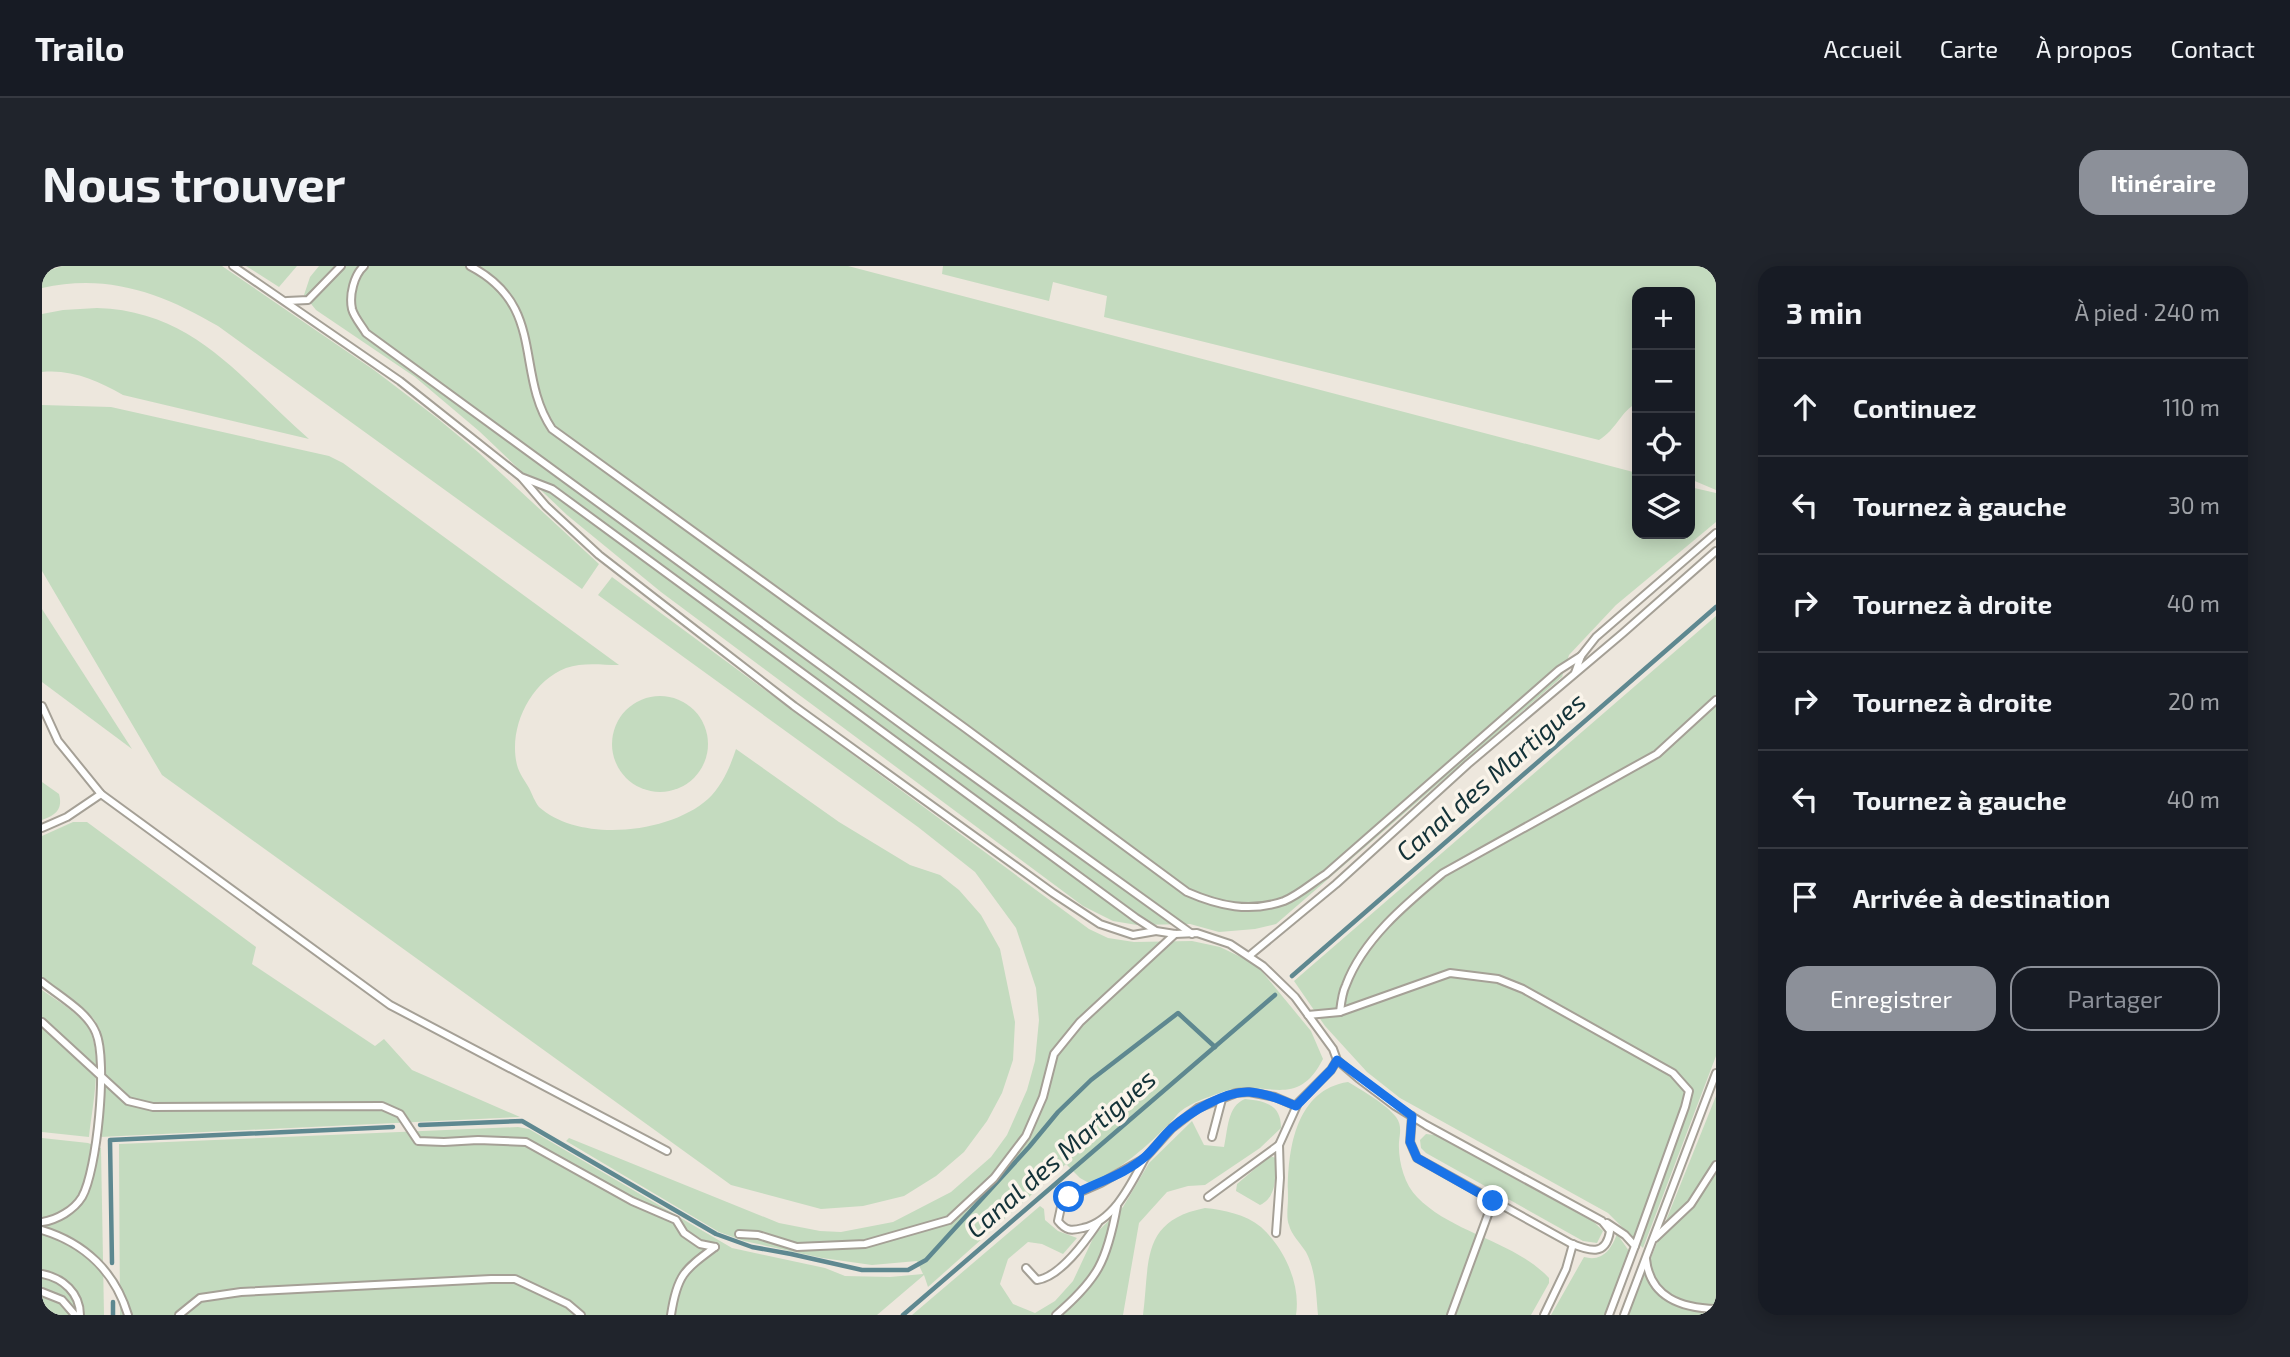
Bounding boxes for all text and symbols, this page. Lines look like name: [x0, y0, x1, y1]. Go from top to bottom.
text: Trailo: [35, 28, 125, 68]
text: Accueil: [1824, 34, 1902, 63]
text: Carte: [1940, 34, 1998, 63]
text: À propos: [2036, 34, 2133, 63]
text: Contact: [2171, 34, 2255, 63]
button: Itinéraire: [2079, 150, 2248, 215]
text: Nous trouver: [42, 153, 346, 212]
map controls: [1632, 287, 1695, 539]
button: +: [1632, 287, 1695, 350]
text: 3 min: [1786, 294, 1862, 330]
text: À pied · 240 m: [2075, 298, 2220, 326]
button: −: [1632, 350, 1695, 413]
icon: ahead: [1786, 388, 1824, 426]
text: Continuez: [1853, 392, 1976, 423]
text: 110 m: [2163, 393, 2220, 421]
button: locate: [1632, 413, 1695, 476]
button: layers: [1632, 476, 1695, 539]
icon: left: [1786, 486, 1824, 524]
text: Tournez à gauche: [1853, 490, 2067, 521]
text: 30 m: [2168, 491, 2220, 519]
icon: right: [1786, 584, 1824, 622]
text: Tournez à droite: [1853, 588, 2052, 619]
text: 40 m: [2167, 589, 2220, 617]
icon: right: [1786, 682, 1824, 720]
water label: Canal des Martigues: [1389, 685, 1591, 867]
text: Tournez à droite: [1853, 686, 2052, 717]
text: 20 m: [2168, 687, 2220, 715]
icon: left: [1786, 780, 1824, 818]
text: Tournez à gauche: [1853, 784, 2067, 815]
text: 40 m: [2167, 785, 2220, 813]
icon: arrive: [1786, 878, 1824, 916]
text: Arrivée à destination: [1853, 882, 2110, 913]
button: Enregistrer: [1786, 966, 1996, 1031]
button: Partager: [2010, 966, 2220, 1031]
water label: Canal des Martigues: [959, 1062, 1161, 1244]
route start: [1053, 1181, 1084, 1212]
route end: [1477, 1185, 1508, 1216]

